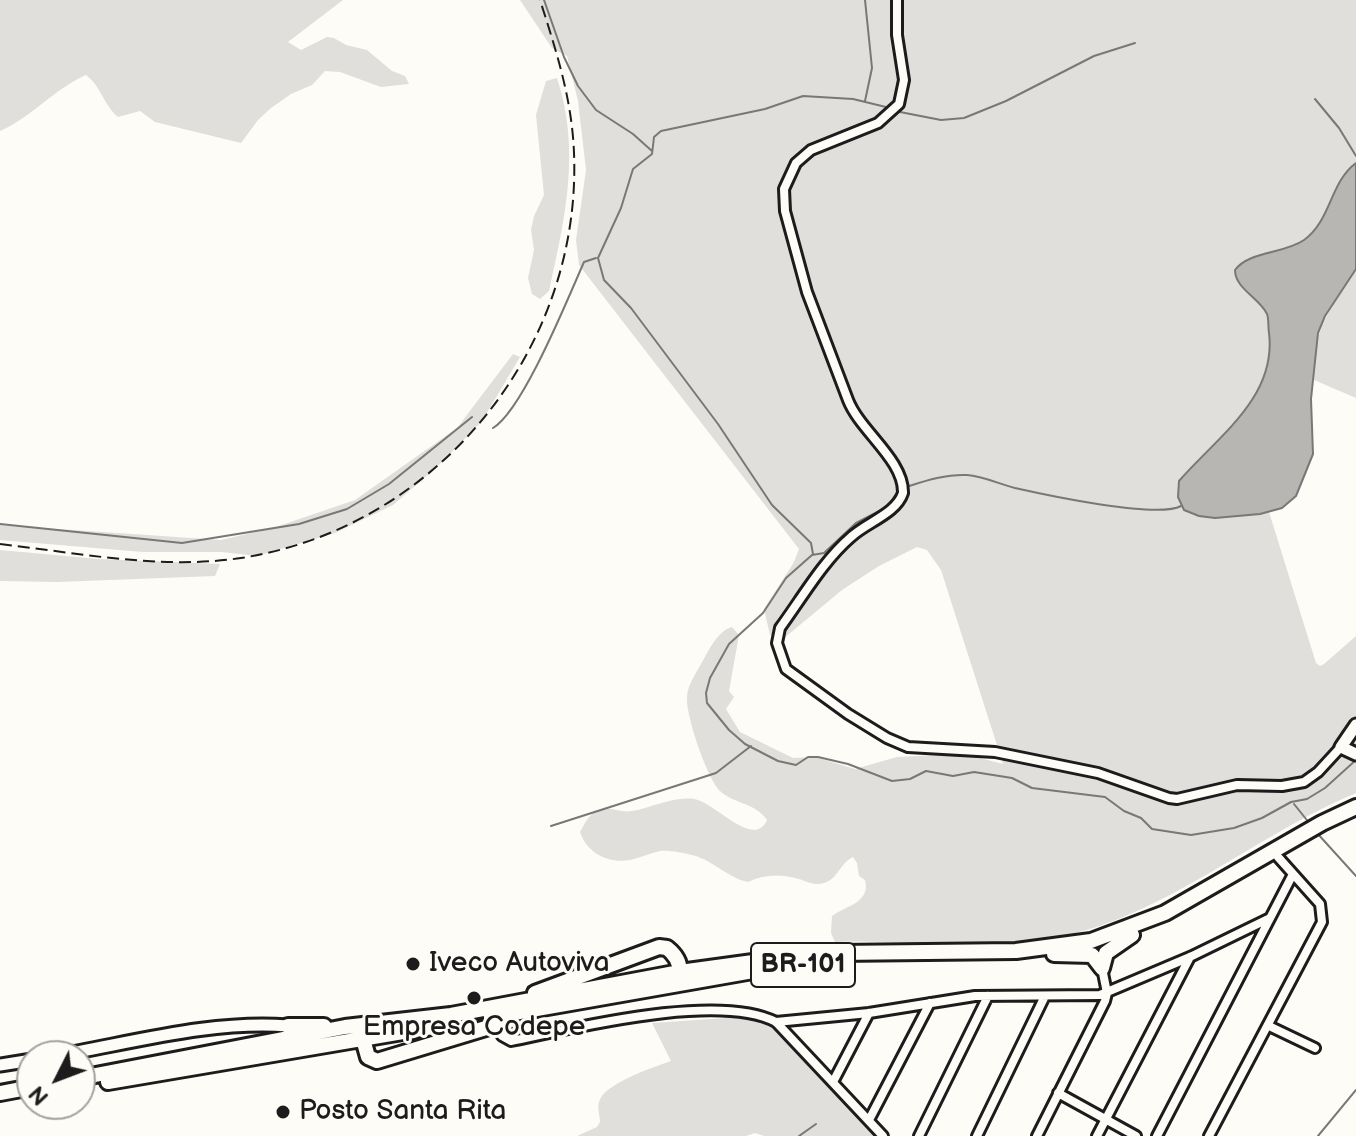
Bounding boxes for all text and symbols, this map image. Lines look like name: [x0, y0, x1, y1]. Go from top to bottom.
road number: BR-101: [751, 943, 855, 987]
place label: Iveco Autoviva: [429, 947, 610, 981]
marker: Iveco Autoviva: [404, 955, 422, 973]
marker: Empresa Codepe: [465, 989, 483, 1007]
place label: Empresa Codepe: [363, 1011, 585, 1045]
north arrow: [16, 1040, 96, 1120]
text: N: [24, 1080, 55, 1110]
place label: Posto Santa Rita: [299, 1095, 506, 1129]
marker: Posto Santa Rita: [274, 1103, 292, 1121]

